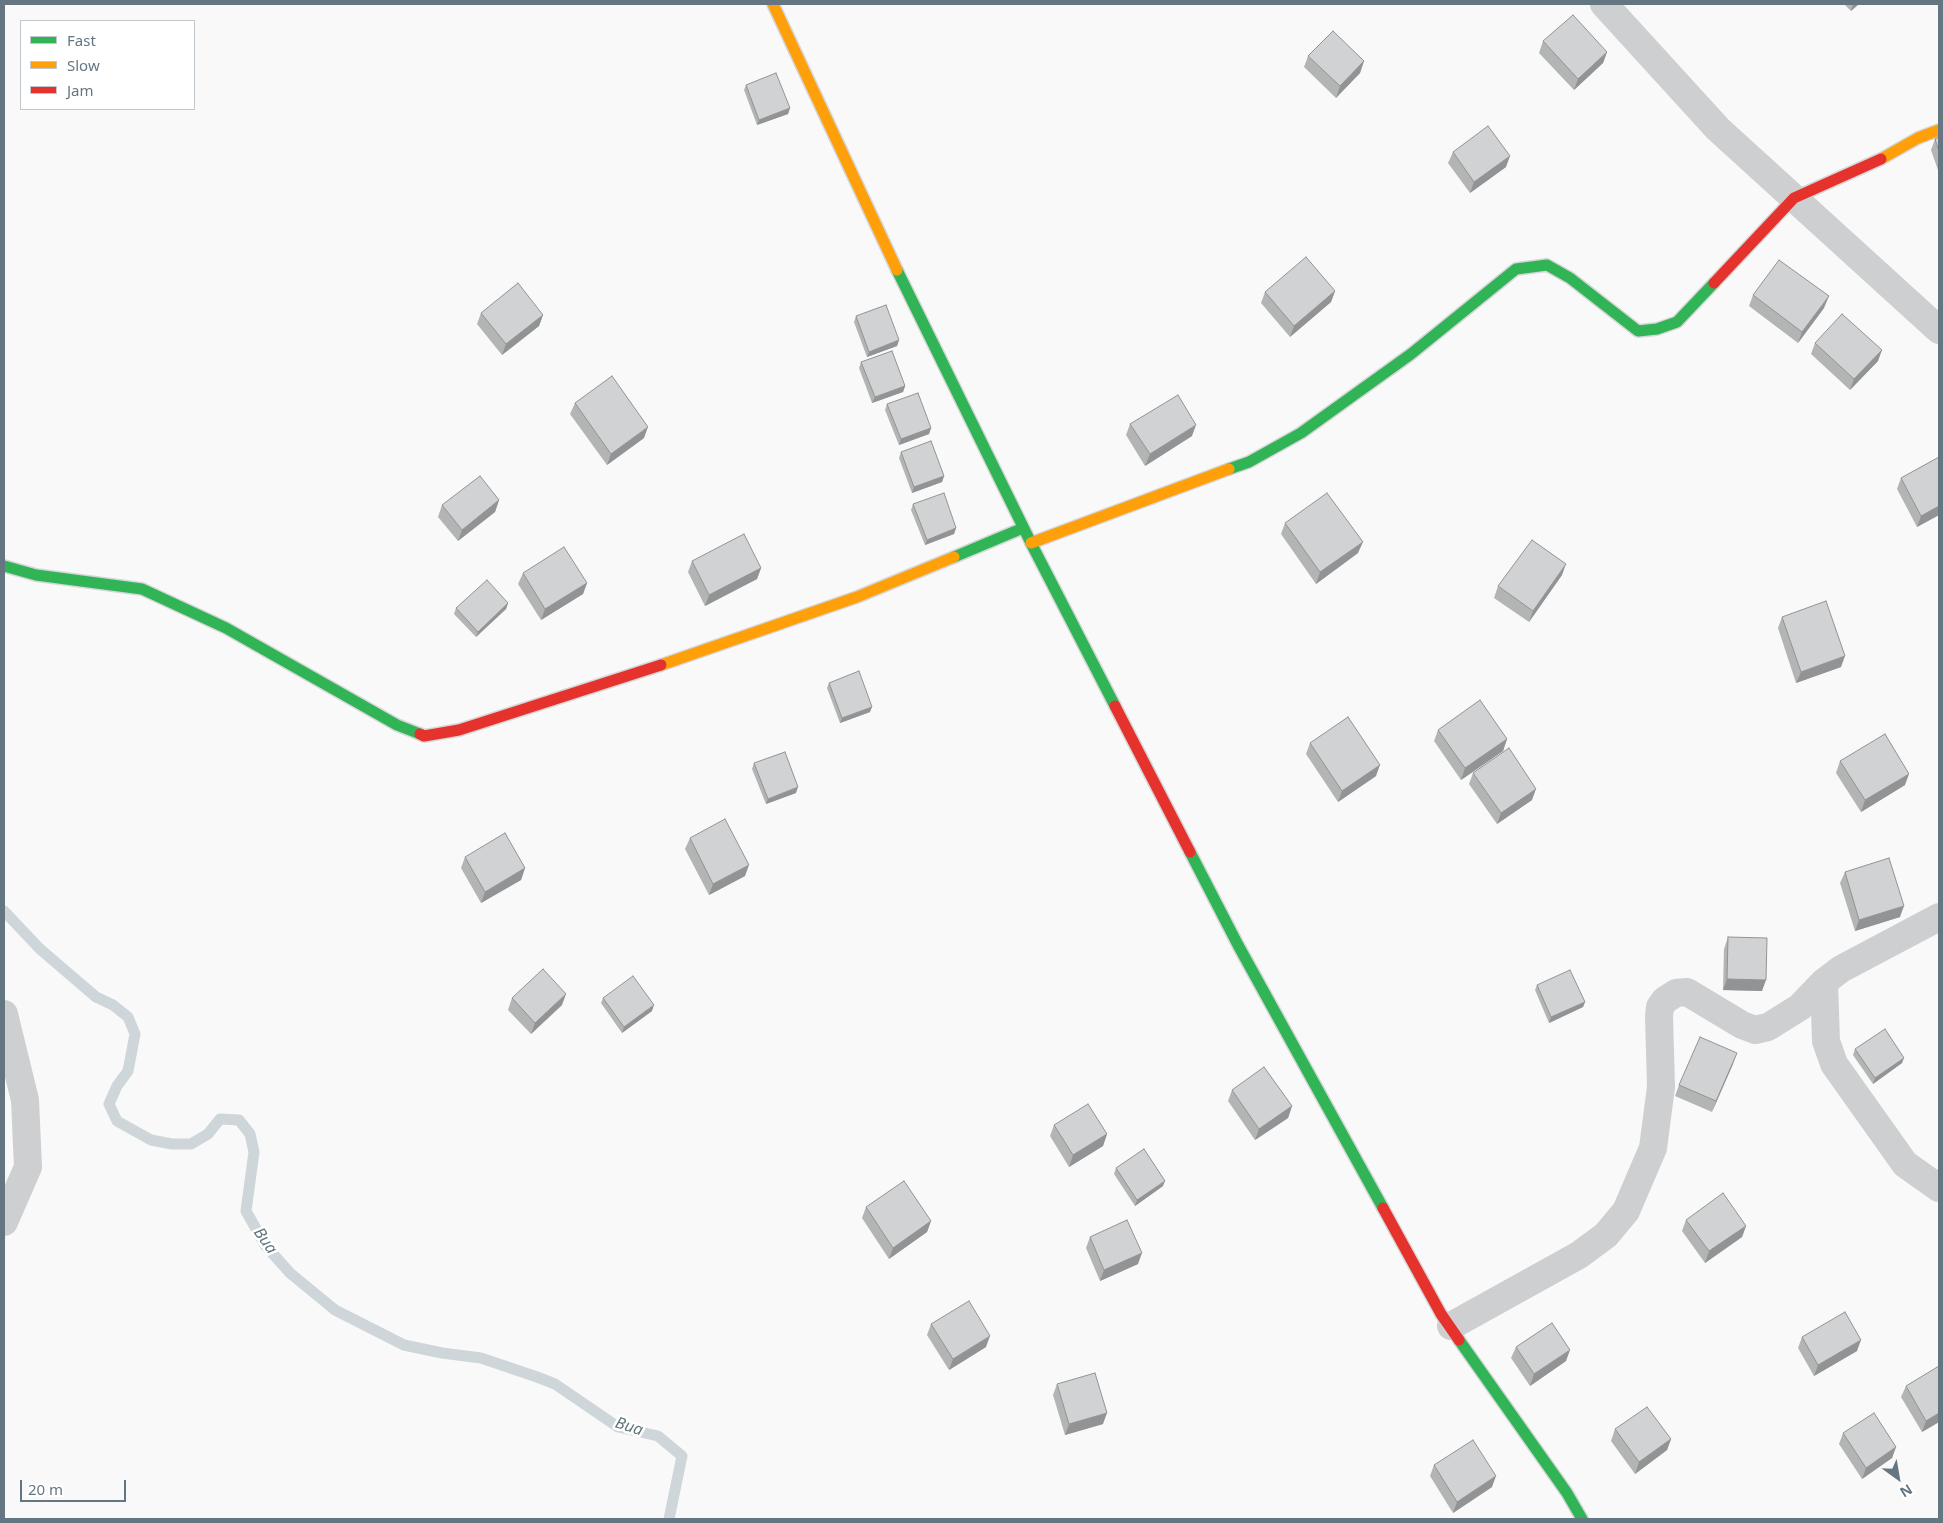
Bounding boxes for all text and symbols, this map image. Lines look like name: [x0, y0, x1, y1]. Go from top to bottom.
legend: [20, 20, 195, 110]
text: Fast: [67, 30, 96, 50]
text: Slow: [67, 55, 100, 75]
text: Jam: [67, 80, 94, 100]
water label: Bua: [249, 1224, 281, 1258]
water label: Bua: [613, 1414, 645, 1440]
north arrow: [1873, 1453, 1923, 1503]
scale bar: [22, 1470, 129, 1502]
text: 20 m: [28, 1479, 63, 1499]
text: N: [1896, 1480, 1916, 1502]

